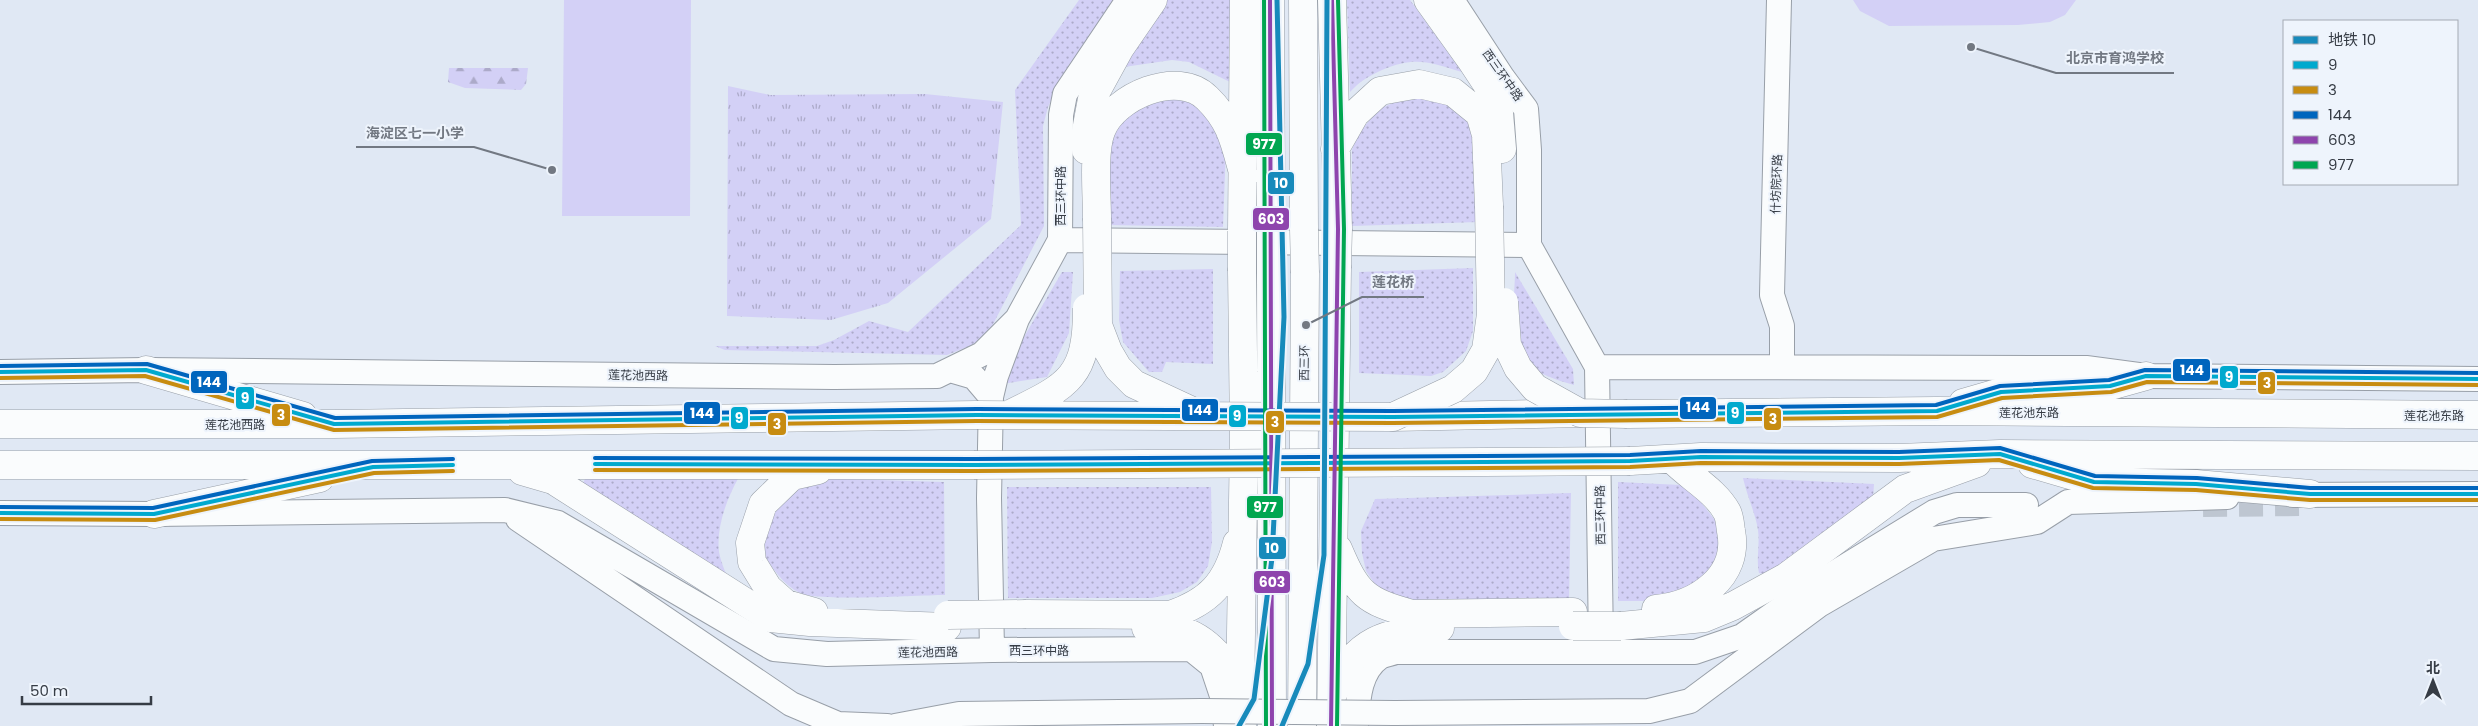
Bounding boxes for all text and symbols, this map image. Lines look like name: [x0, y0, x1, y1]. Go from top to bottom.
legend: [2283, 20, 2458, 185]
text: 地铁 10: [2328, 29, 2376, 50]
callout: 北京市育鸿学校: [2056, 44, 2174, 73]
street label: 西三环中路: [1479, 46, 1527, 104]
text: 北京市育鸿学校: [2066, 48, 2164, 68]
text: 9: [2328, 54, 2337, 75]
text: 3: [2328, 79, 2337, 100]
text: 144: [2328, 104, 2352, 125]
callout: 海淀区七一小学: [356, 118, 474, 147]
text: 海淀区七一小学: [366, 123, 464, 143]
text: 603: [2328, 129, 2356, 150]
line badge: 977: [1245, 132, 1283, 156]
text: 977: [1252, 134, 1276, 154]
street label: 什坊院环路: [1766, 154, 1786, 214]
text: 977: [2328, 154, 2354, 175]
street label: 西三环中路: [1052, 166, 1069, 226]
line badge: 10: [1267, 171, 1295, 195]
text: 10: [1274, 173, 1288, 193]
line badge: 603: [1252, 207, 1290, 231]
text: 603: [1258, 209, 1284, 229]
callout: 莲花桥: [1362, 268, 1424, 297]
text: 莲花桥: [1372, 272, 1414, 292]
street label: 西三环: [1295, 345, 1313, 381]
line badge: 144: [2172, 358, 2211, 382]
text: 144: [2180, 360, 2204, 380]
line badge: 9: [2219, 365, 2239, 389]
street label: 莲花池西路: [608, 366, 668, 384]
text: 9: [2225, 367, 2233, 387]
line badge: 144: [190, 370, 228, 394]
line badge: 3: [2257, 371, 2276, 395]
text: 144: [197, 372, 221, 392]
text: 3: [2263, 373, 2271, 393]
line badge: 9: [235, 386, 255, 410]
text: 9: [241, 388, 249, 408]
line badge: 144: [1679, 396, 1717, 420]
text: 144: [1686, 397, 1710, 417]
line badge: 144: [1181, 398, 1219, 422]
text: 144: [1188, 400, 1212, 420]
line badge: 144: [683, 401, 721, 425]
line badge: 9: [1726, 401, 1745, 425]
line badge: 3: [271, 403, 291, 427]
text: 144: [690, 403, 714, 423]
text: 9: [1731, 403, 1739, 423]
line badge: 9: [1228, 404, 1247, 428]
street label: 莲花池东路: [1999, 404, 2059, 421]
text: 3: [277, 405, 285, 425]
line badge: 9: [730, 406, 749, 430]
text: 9: [1233, 406, 1241, 426]
line badge: 3: [1763, 407, 1782, 431]
street label: 莲花池东路: [2404, 407, 2464, 424]
text: 9: [735, 408, 743, 428]
text: 3: [1769, 409, 1777, 429]
line badge: 3: [1265, 410, 1285, 434]
line badge: 3: [767, 412, 787, 436]
text: 3: [1271, 412, 1279, 432]
text: 3: [773, 414, 781, 434]
street label: 莲花池西路: [205, 416, 265, 433]
street label: 西三环中路: [1591, 485, 1609, 545]
line badge: 977: [1246, 495, 1284, 519]
text: 977: [1253, 497, 1277, 517]
line badge: 10: [1258, 536, 1287, 560]
text: 10: [1265, 538, 1279, 558]
line badge: 603: [1253, 570, 1291, 594]
text: 603: [1259, 572, 1285, 592]
street label: 西三环中路: [1009, 642, 1069, 659]
street label: 莲花池西路: [898, 643, 958, 661]
north arrow: [2408, 656, 2458, 706]
text: 北: [2426, 658, 2440, 678]
scale bar: [22, 674, 151, 706]
text: 50 m: [30, 680, 68, 701]

